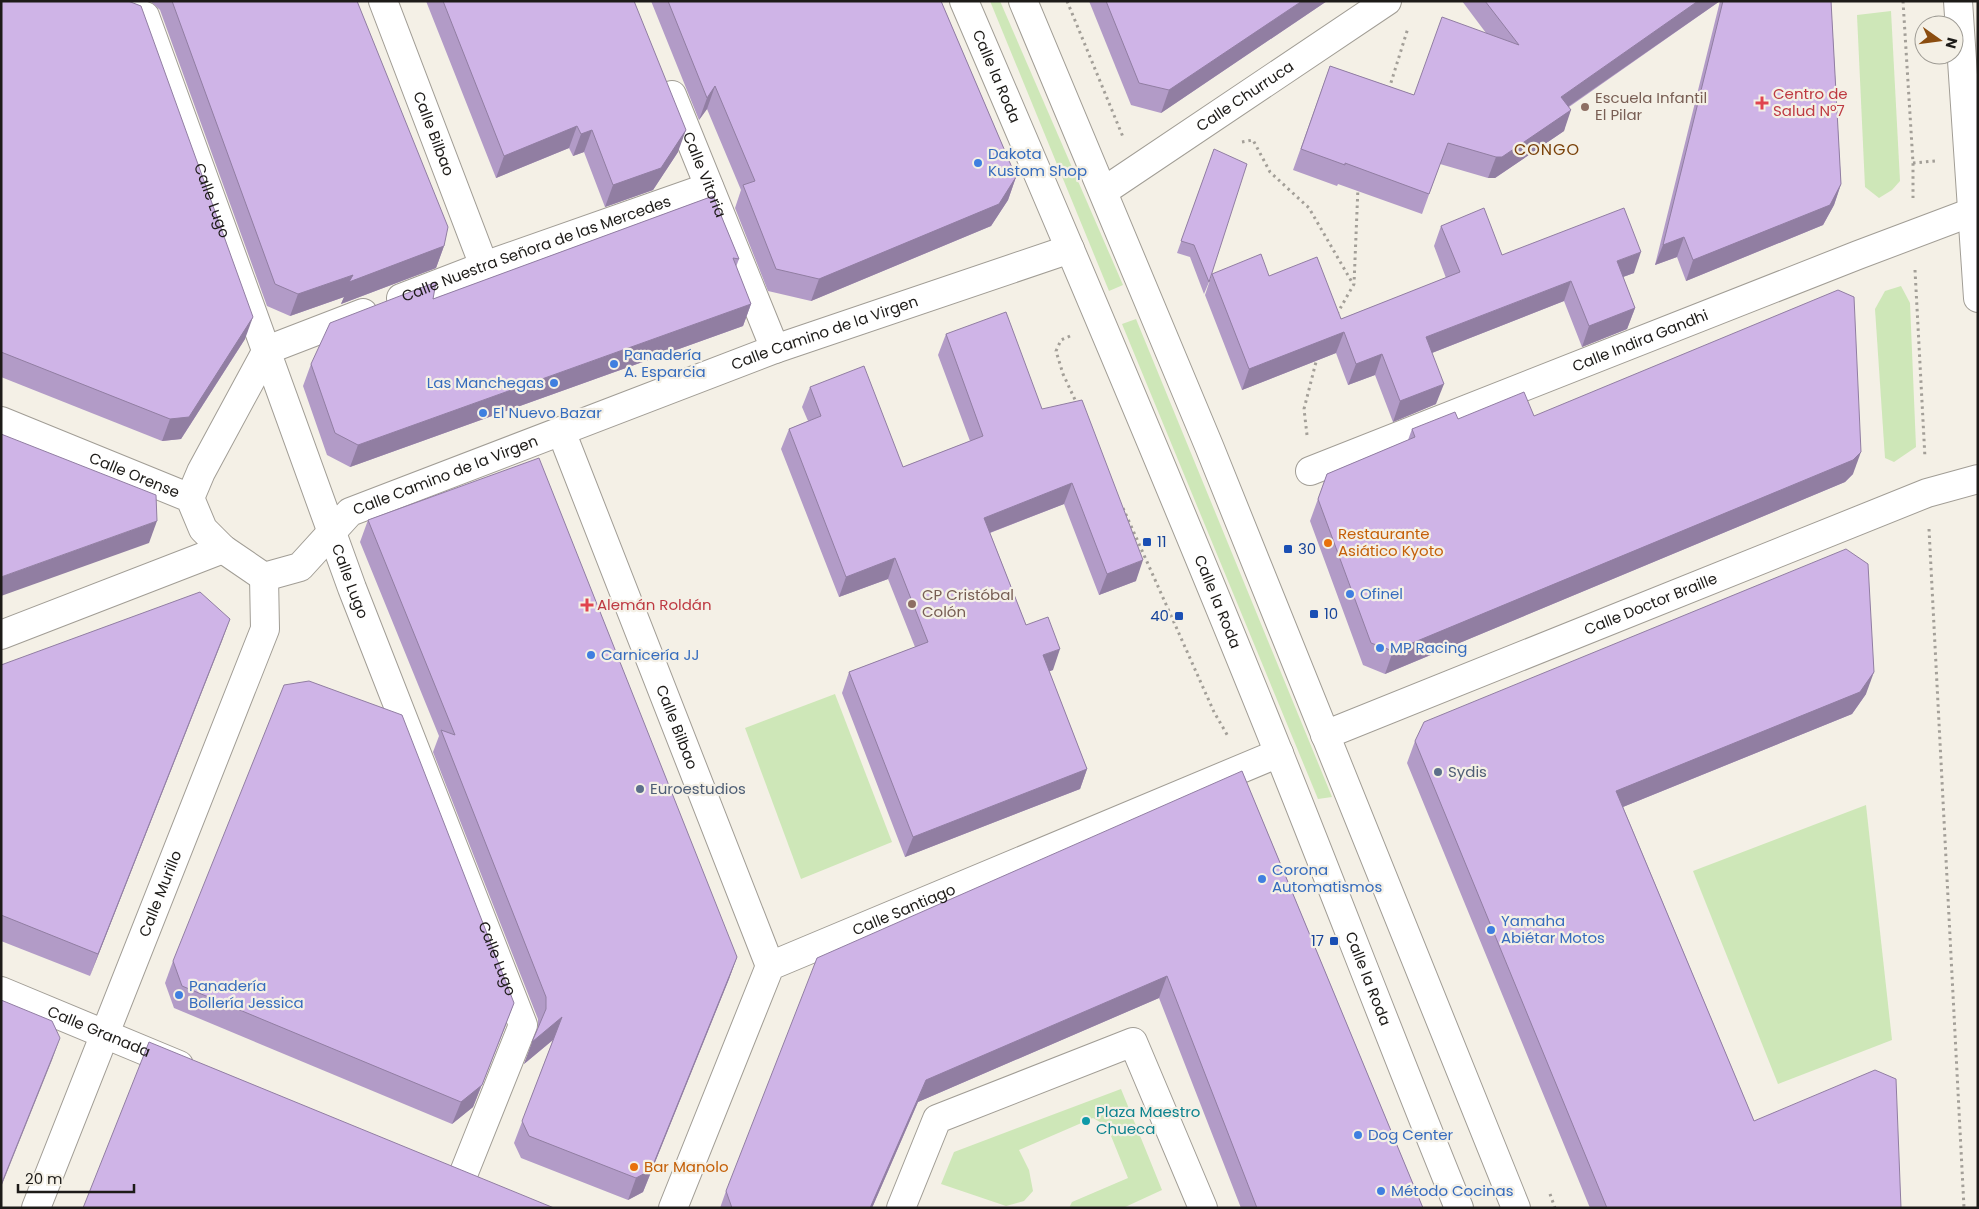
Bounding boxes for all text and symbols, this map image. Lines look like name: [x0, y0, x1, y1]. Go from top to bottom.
north arrow: [1914, 15, 1964, 65]
street label: Calle la Roda: [968, 26, 1026, 126]
text: N: [1941, 36, 1963, 51]
street label: Calle Churruca: [1192, 56, 1298, 136]
place label: Centro de Salud Nº7: [1773, 83, 1848, 121]
place label: Escuela Infantil El Pilar: [1595, 87, 1707, 125]
street label: Calle Bilbao: [408, 88, 460, 179]
marker: Centro de Salud Nº7: [1755, 96, 1769, 110]
marker: Escuela Infantil El Pilar: [1579, 101, 1591, 113]
street label: Calle Vitoria: [678, 128, 732, 221]
district label: CONGO: [1514, 138, 1580, 161]
place label: Dakota Kustom Shop: [988, 143, 1087, 181]
marker: Dakota Kustom Shop: [972, 157, 984, 169]
street label: Calle Lugo: [189, 160, 235, 241]
street label: Calle Nuestra Señora de las Mercedes: [399, 190, 674, 307]
street label: Calle Camino de la Virgen: [728, 290, 921, 375]
street label: Calle Indira Gandhi: [1569, 304, 1711, 377]
place label: Panadería A. Esparcia: [624, 344, 706, 382]
marker: Panadería A. Esparcia: [608, 358, 620, 370]
place label: Las Manchegas: [427, 372, 544, 393]
marker: Las Manchegas: [548, 377, 560, 389]
place label: El Nuevo Bazar: [493, 402, 602, 423]
marker: El Nuevo Bazar: [477, 407, 489, 419]
street label: Calle Camino de la Virgen: [350, 430, 541, 520]
street label: Calle Orense: [86, 447, 183, 503]
place label: Restaurante Asiático Kyoto: [1338, 523, 1444, 561]
place label: 11: [1157, 531, 1167, 552]
marker: 11: [1141, 536, 1153, 548]
marker: Restaurante Asiático Kyoto: [1322, 537, 1334, 549]
place label: 30: [1298, 538, 1316, 559]
street label: Calle Lugo: [327, 541, 374, 622]
marker: 30: [1282, 543, 1294, 555]
street label: Calle la Roda: [1189, 552, 1246, 651]
street label: Calle Doctor Braille: [1581, 567, 1720, 640]
place label: Ofinel: [1360, 583, 1403, 604]
place label: CP Cristóbal Colón: [922, 584, 1014, 622]
marker: Ofinel: [1344, 588, 1356, 600]
place label: Alemán Roldán: [597, 594, 712, 615]
marker: CP Cristóbal Colón: [906, 598, 918, 610]
marker: Alemán Roldán: [581, 599, 593, 611]
place label: 10: [1324, 603, 1338, 624]
place label: 40: [1150, 605, 1169, 626]
marker: 10: [1308, 608, 1320, 620]
marker: 40: [1173, 610, 1185, 622]
place label: MP Racing: [1390, 637, 1467, 658]
marker: MP Racing: [1374, 642, 1386, 654]
place label: Carnicería JJ: [601, 644, 699, 665]
marker: Carnicería JJ: [585, 649, 597, 661]
street label: Calle Bilbao: [651, 682, 703, 772]
place label: Sydis: [1448, 761, 1487, 782]
marker: Sydis: [1432, 766, 1444, 778]
place label: Euroestudios: [650, 778, 746, 799]
marker: Euroestudios: [634, 783, 646, 795]
street label: Calle Murillo: [133, 847, 186, 940]
place label: Corona Automatismos: [1272, 859, 1382, 897]
marker: Corona Automatismos: [1256, 873, 1268, 885]
street label: Calle Santiago: [849, 879, 959, 940]
place label: Yamaha Abiétar Motos: [1501, 910, 1605, 948]
street label: Calle Lugo: [473, 918, 522, 999]
marker: Yamaha Abiétar Motos: [1485, 924, 1497, 936]
street label: Calle la Roda: [1340, 929, 1396, 1029]
place label: 17: [1311, 930, 1324, 951]
marker: 17: [1328, 935, 1340, 947]
place label: Panadería Bollería Jessica: [189, 975, 304, 1013]
marker: Panadería Bollería Jessica: [173, 989, 185, 1001]
street label: Calle Granada: [44, 1000, 154, 1062]
place label: Plaza Maestro Chueca: [1096, 1101, 1200, 1139]
marker: Plaza Maestro Chueca: [1080, 1115, 1092, 1127]
place label: Dog Center: [1368, 1124, 1454, 1145]
marker: Dog Center: [1352, 1129, 1364, 1141]
place label: Bar Manolo: [644, 1156, 728, 1177]
marker: Bar Manolo: [628, 1161, 640, 1173]
scale bar: [18, 1162, 134, 1194]
text: 20 m: [25, 1168, 63, 1189]
place label: Método Cocinas: [1391, 1180, 1514, 1201]
marker: Método Cocinas: [1375, 1185, 1387, 1197]

